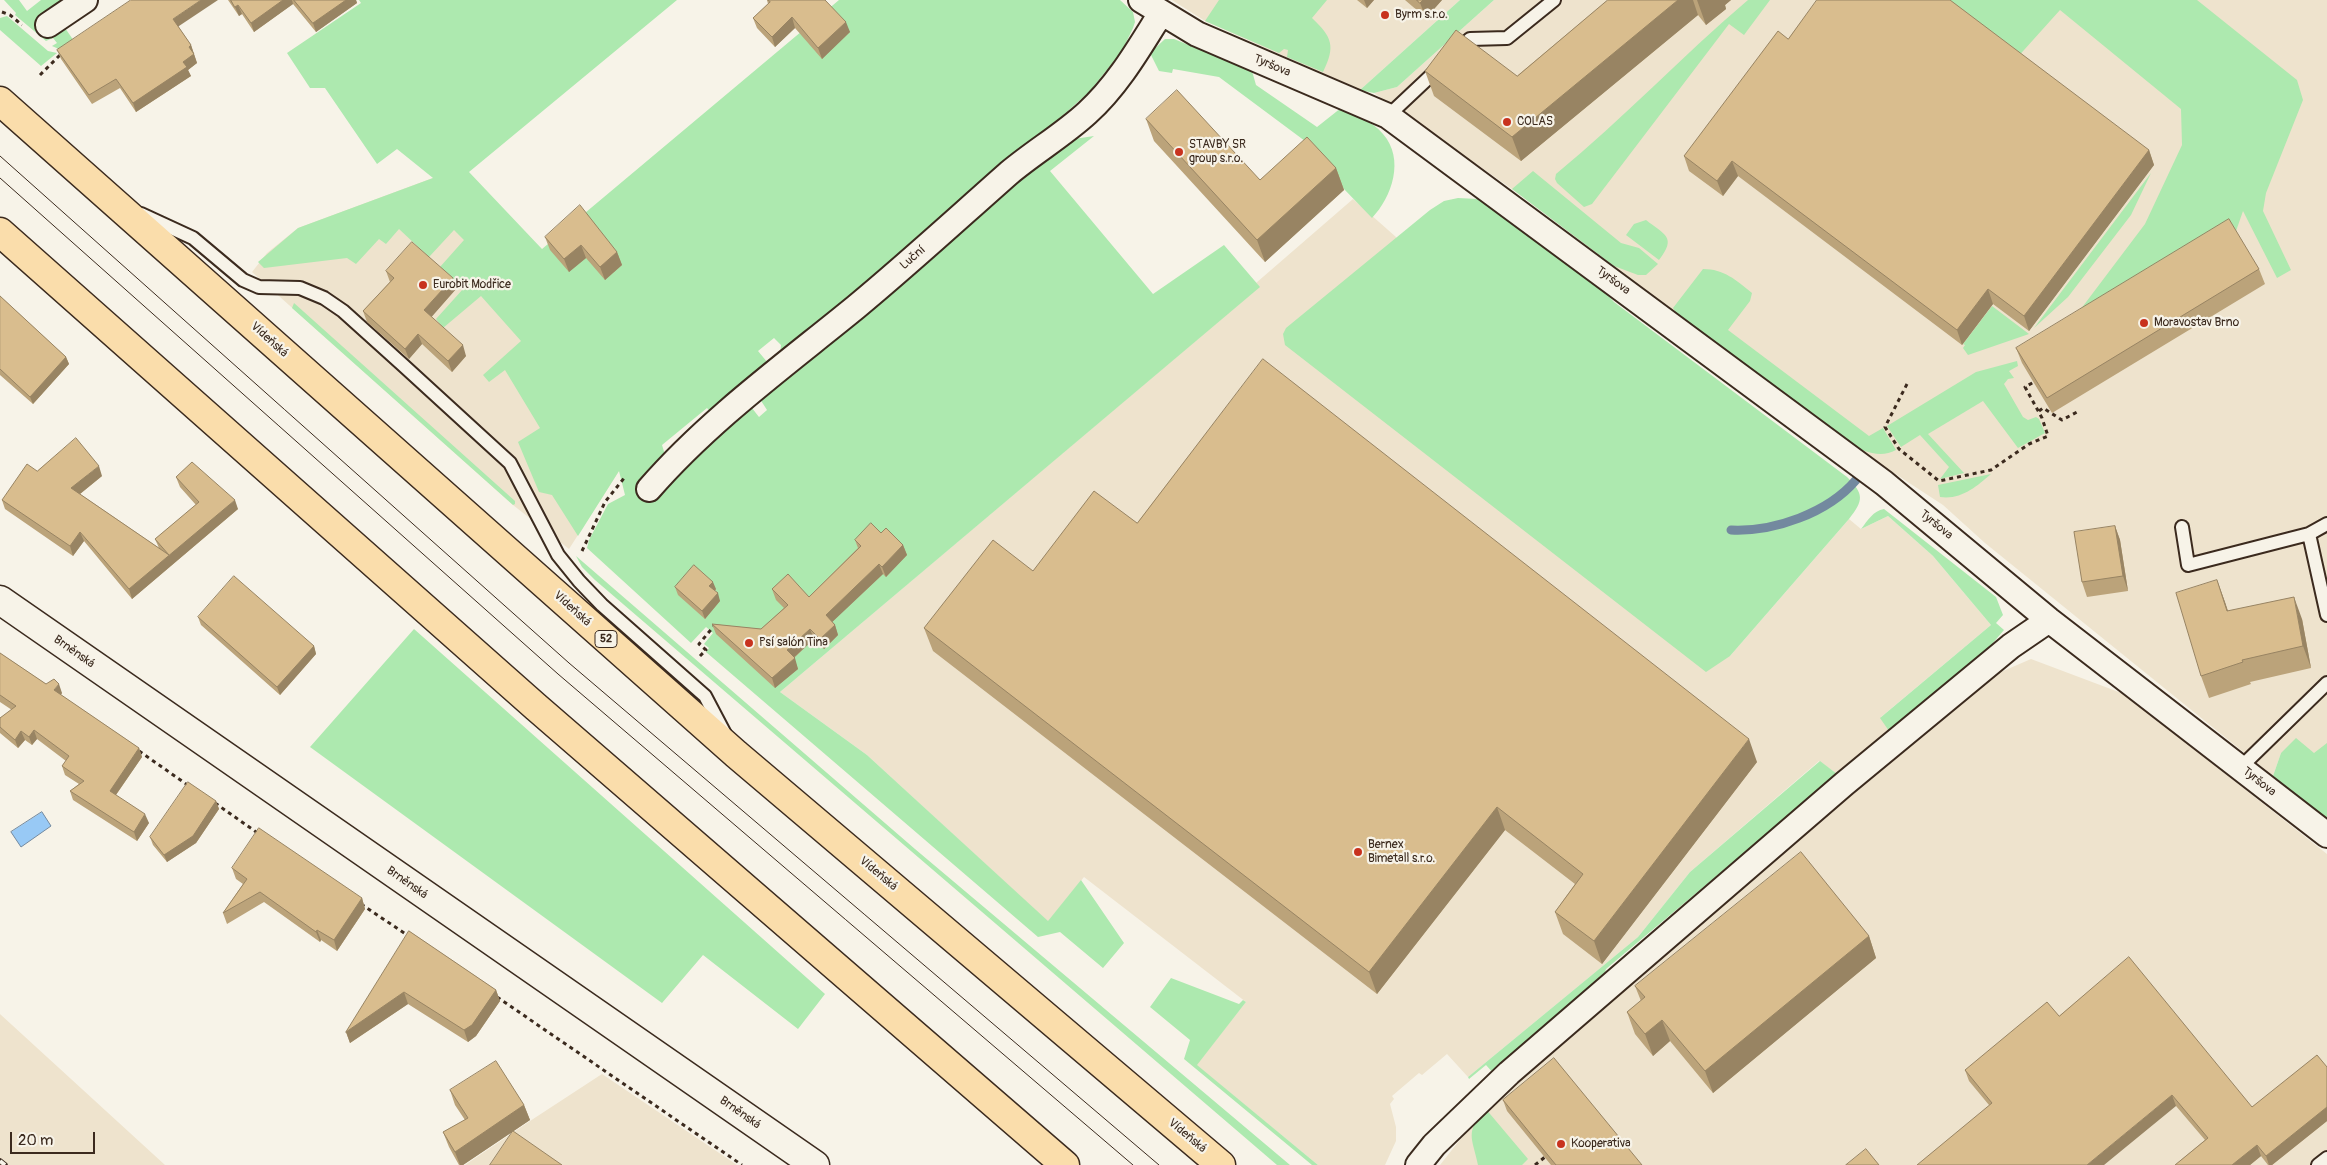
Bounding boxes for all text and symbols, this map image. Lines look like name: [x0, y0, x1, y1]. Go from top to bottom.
place label: Byrm s.r.o.: [1395, 8, 1448, 22]
marker: Byrm s.r.o.: [1379, 9, 1391, 21]
street label: Tyršova: [1251, 52, 1293, 80]
place label: COLAS: [1517, 115, 1553, 129]
marker: COLAS: [1501, 116, 1513, 128]
place label: STAVBY SR group s.r.o.: [1189, 138, 1246, 166]
marker: STAVBY SR group s.r.o.: [1173, 146, 1185, 158]
street label: Luční: [897, 243, 929, 273]
street label: Tyršova: [1593, 264, 1633, 298]
place label: Eurobit Modřice: [433, 278, 511, 292]
marker: Eurobit Modřice: [417, 279, 429, 291]
place label: Moravostav Brno: [2154, 316, 2239, 330]
marker: Moravostav Brno: [2138, 317, 2150, 329]
street label: Vídeňská: [247, 319, 291, 361]
street label: Tyršova: [1917, 507, 1955, 543]
street label: Vídeňská: [550, 588, 594, 630]
road number: 52: [595, 630, 617, 648]
street label: Brněnská: [51, 633, 97, 671]
place label: Psí salón Tina: [759, 636, 828, 650]
marker: Psí salón Tina: [743, 637, 755, 649]
street label: Tyršova: [2239, 764, 2279, 800]
place label: Bernex Bimetall s.r.o.: [1368, 838, 1435, 866]
marker: Bernex Bimetall s.r.o.: [1352, 846, 1364, 858]
street label: Vídeňská: [856, 854, 900, 894]
street label: Brněnská: [384, 864, 430, 902]
street label: Brněnská: [717, 1094, 763, 1132]
street label: Vídeňská: [1165, 1116, 1209, 1156]
scale bar: [12, 1122, 98, 1154]
text: 20 m: [18, 1131, 53, 1150]
place label: Kooperativa: [1571, 1137, 1631, 1151]
marker: Kooperativa: [1555, 1138, 1567, 1150]

